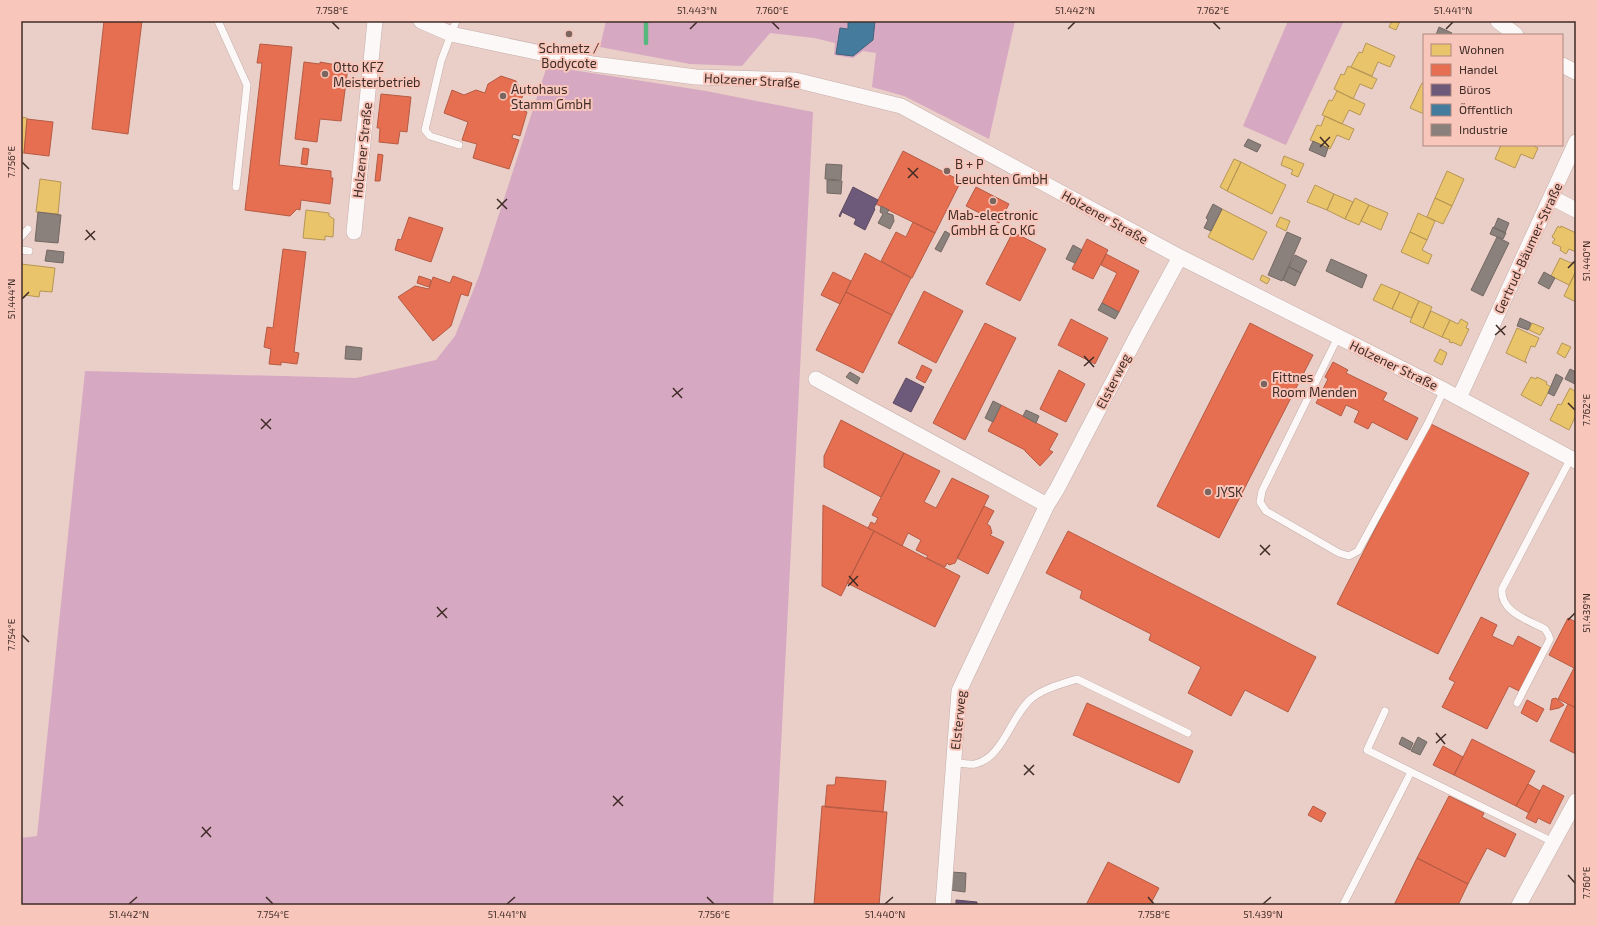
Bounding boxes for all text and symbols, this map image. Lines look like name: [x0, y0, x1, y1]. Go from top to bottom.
text: 7.758°E: [316, 4, 349, 16]
text: 51.443°N: [677, 4, 717, 16]
text: 7.760°E: [756, 4, 789, 16]
text: 51.442°N: [1055, 4, 1095, 16]
text: 7.762°E: [1197, 4, 1230, 16]
text: 51.441°N: [1434, 4, 1472, 16]
marker: Schmetz / Bodycote: [564, 29, 574, 39]
legend: [1423, 34, 1563, 146]
place label: Schmetz / Bodycote: [539, 40, 600, 71]
text: Wohnen: [1459, 42, 1504, 56]
place label: Otto KFZ Meisterbetrieb: [333, 59, 421, 90]
text: Handel: [1459, 62, 1498, 76]
marker: Otto KFZ Meisterbetrieb: [320, 69, 330, 79]
street label: Holzener Straße: [704, 69, 800, 91]
place label: Autohaus Stamm GmbH: [511, 81, 592, 112]
text: Büros: [1459, 82, 1491, 96]
marker: Autohaus Stamm GmbH: [498, 91, 508, 101]
street label: Holzener Straße: [349, 101, 375, 199]
text: Öffentlich: [1459, 102, 1513, 116]
text: Industrie: [1459, 122, 1508, 136]
text: 7.756°E: [5, 146, 17, 178]
place label: B + P Leuchten GmbH: [955, 156, 1048, 187]
marker: B + P Leuchten GmbH: [942, 166, 952, 176]
street label: Gertrud-Bäumer-Straße: [1491, 180, 1565, 316]
street label: Holzener Straße: [1059, 187, 1151, 247]
marker: Mab-electronic GmbH & Co KG: [988, 196, 998, 206]
place label: Mab-electronic GmbH & Co KG: [948, 207, 1038, 238]
text: 51.440°N: [1580, 241, 1592, 281]
text: 51.444°N: [5, 279, 17, 319]
street label: Holzener Straße: [1347, 337, 1441, 393]
street label: Elsterweg: [1092, 351, 1134, 411]
place label: Fittnes Room Menden: [1272, 369, 1357, 400]
marker: Fittnes Room Menden: [1259, 379, 1269, 389]
text: 7.762°E: [1580, 393, 1592, 426]
place label: JYSK: [1216, 484, 1243, 500]
marker: JYSK: [1203, 487, 1213, 497]
text: 51.439°N: [1580, 593, 1592, 633]
text: 7.754°E: [5, 618, 17, 651]
street label: Elsterweg: [947, 689, 969, 751]
text: 7.760°E: [1580, 866, 1592, 899]
text: 51.442°N: [109, 908, 149, 920]
text: 7.754°E: [257, 908, 290, 920]
text: 51.441°N: [488, 908, 526, 920]
text: 7.756°E: [698, 908, 730, 920]
text: 51.440°N: [865, 908, 905, 920]
text: 7.758°E: [1138, 908, 1171, 920]
text: 51.439°N: [1243, 908, 1283, 920]

